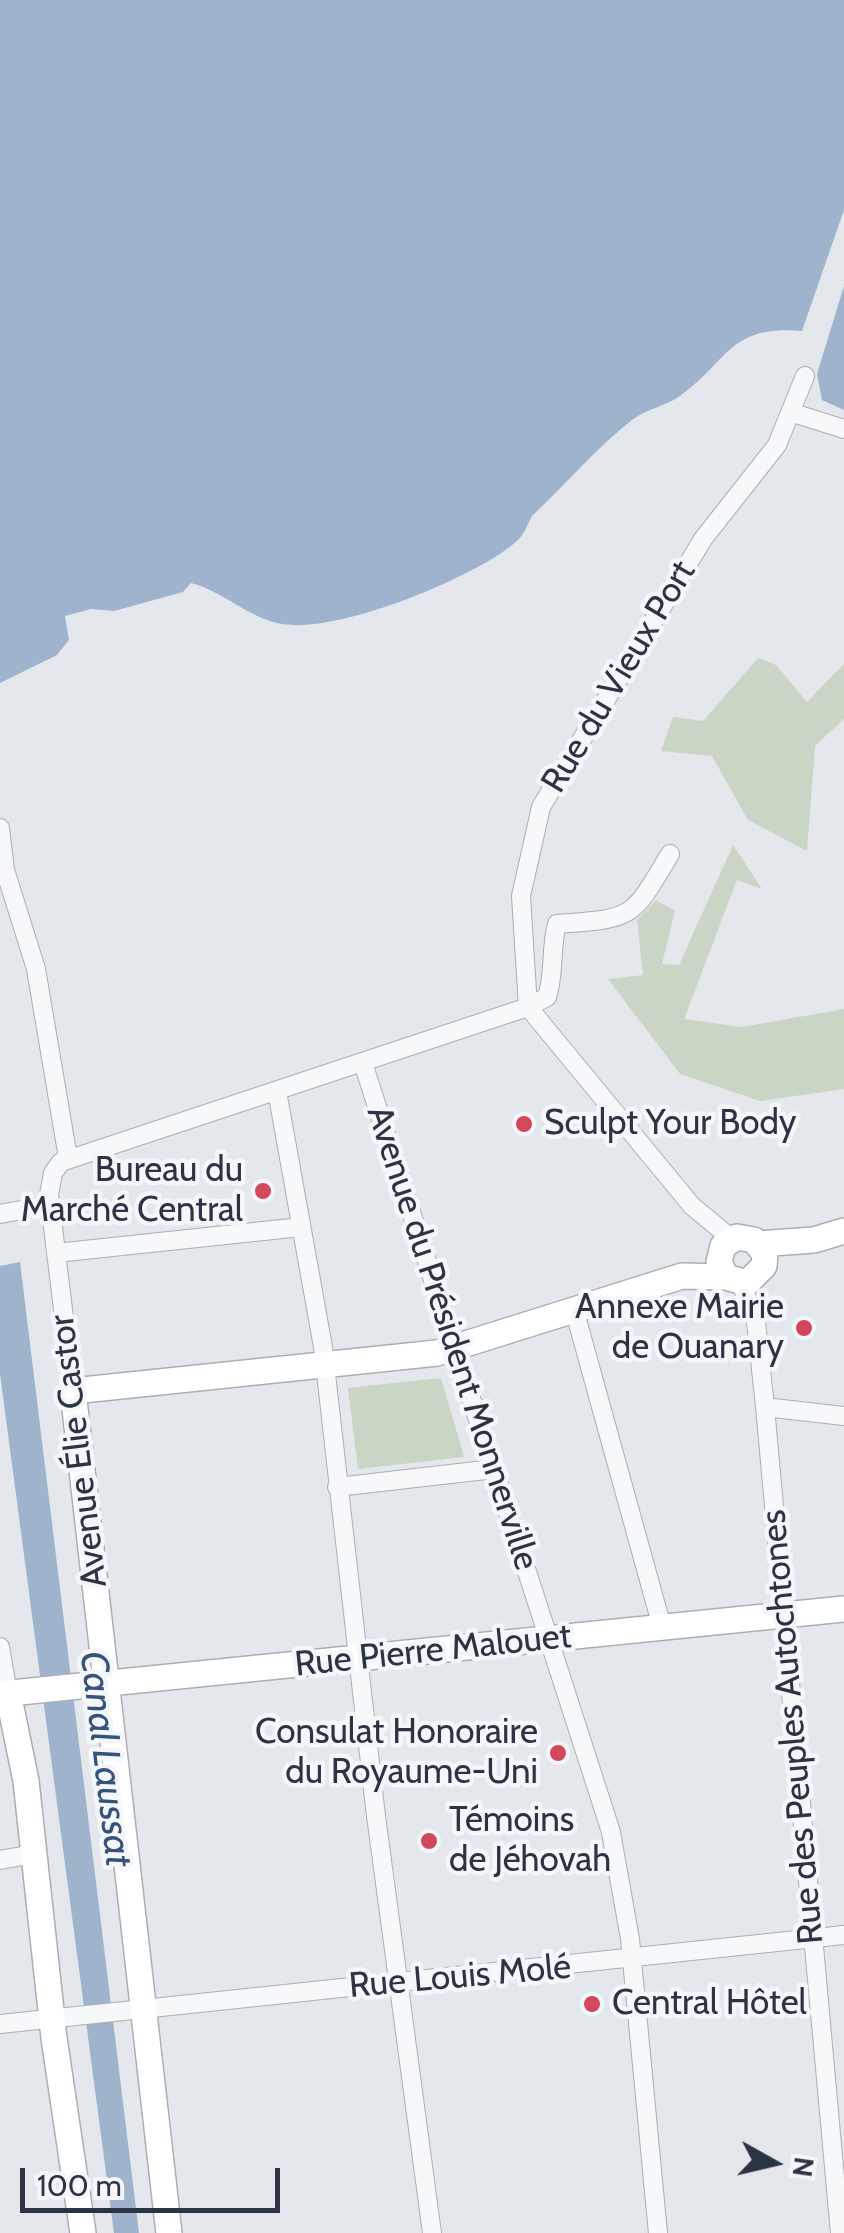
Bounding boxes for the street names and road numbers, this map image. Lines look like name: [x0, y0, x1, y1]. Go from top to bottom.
street label: Rue du Vieux Port: [533, 553, 705, 801]
street label: Avenue du Président Monnerville: [357, 1101, 547, 1575]
street label: Avenue Élie Castor: [41, 1312, 117, 1590]
street label: Rue des Peuples Autochtones: [753, 1508, 833, 1946]
street label: Rue Pierre Malouet: [293, 1616, 573, 1686]
street label: Rue Louis Molé: [347, 1946, 573, 2008]

